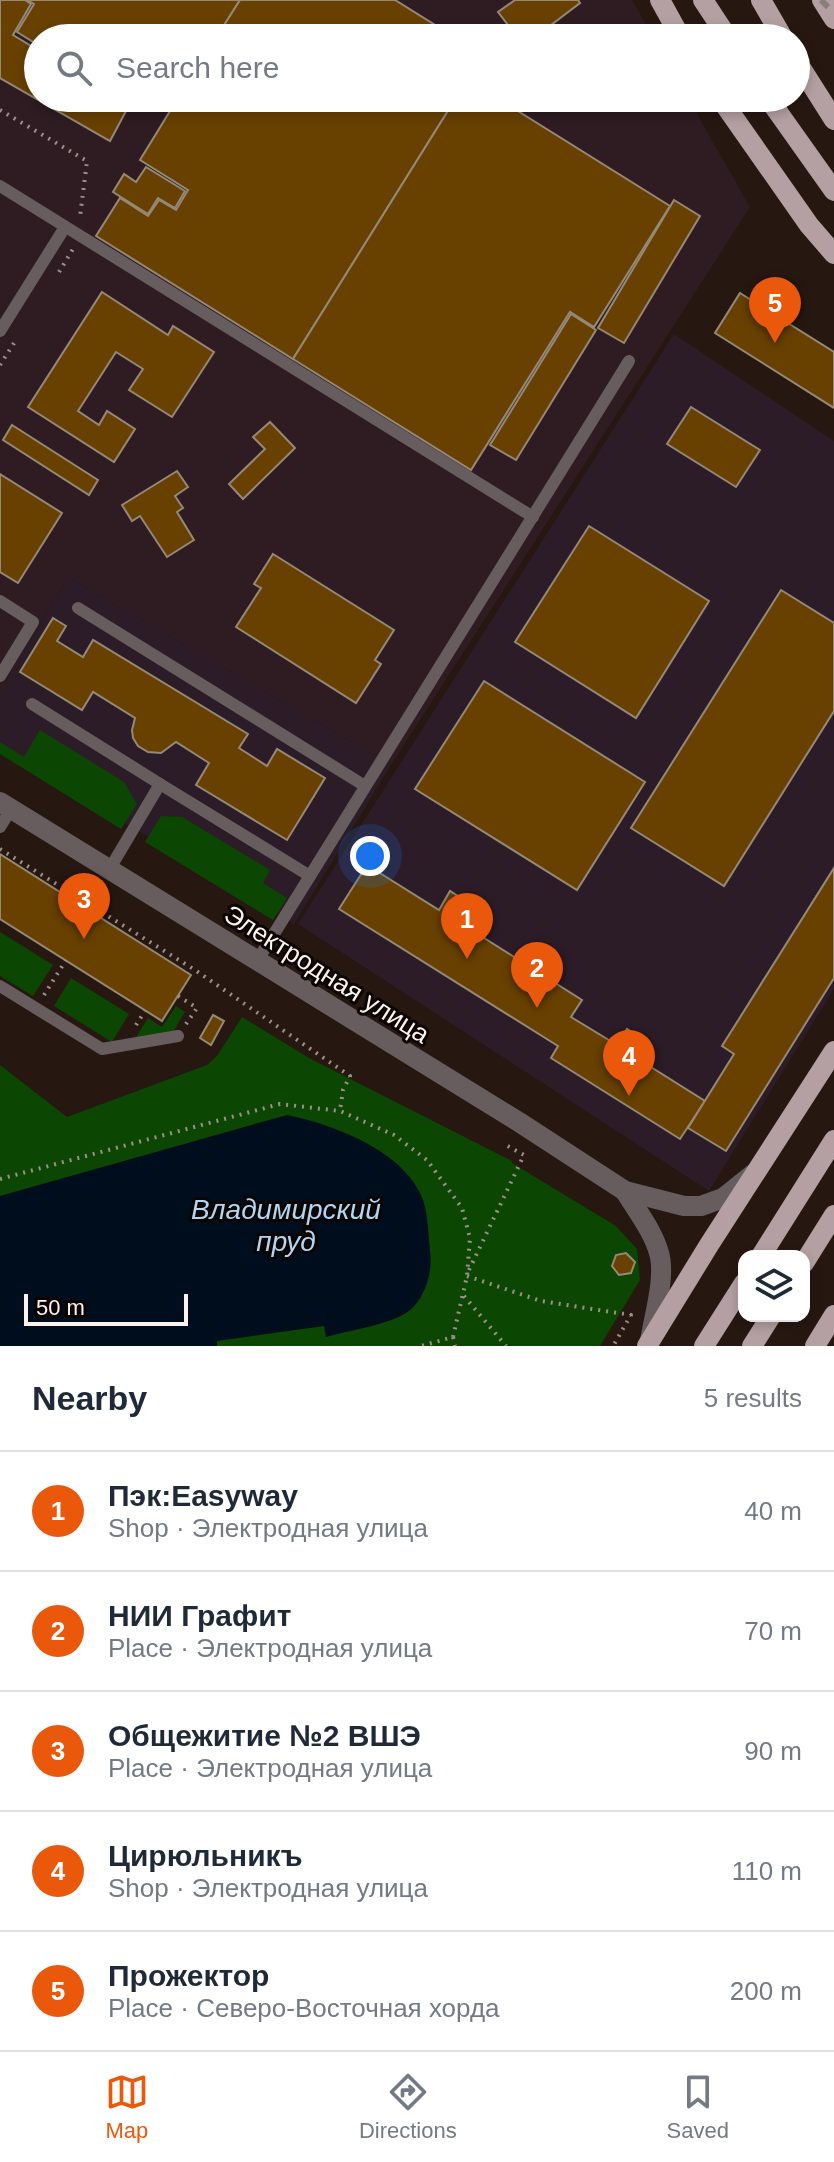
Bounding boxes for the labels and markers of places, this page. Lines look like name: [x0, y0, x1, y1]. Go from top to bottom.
pin: 5: [749, 277, 801, 343]
pin: 3: [58, 873, 110, 939]
pin: 1: [441, 893, 493, 959]
pin: 2: [511, 942, 563, 1008]
pin: 4: [603, 1030, 655, 1096]

